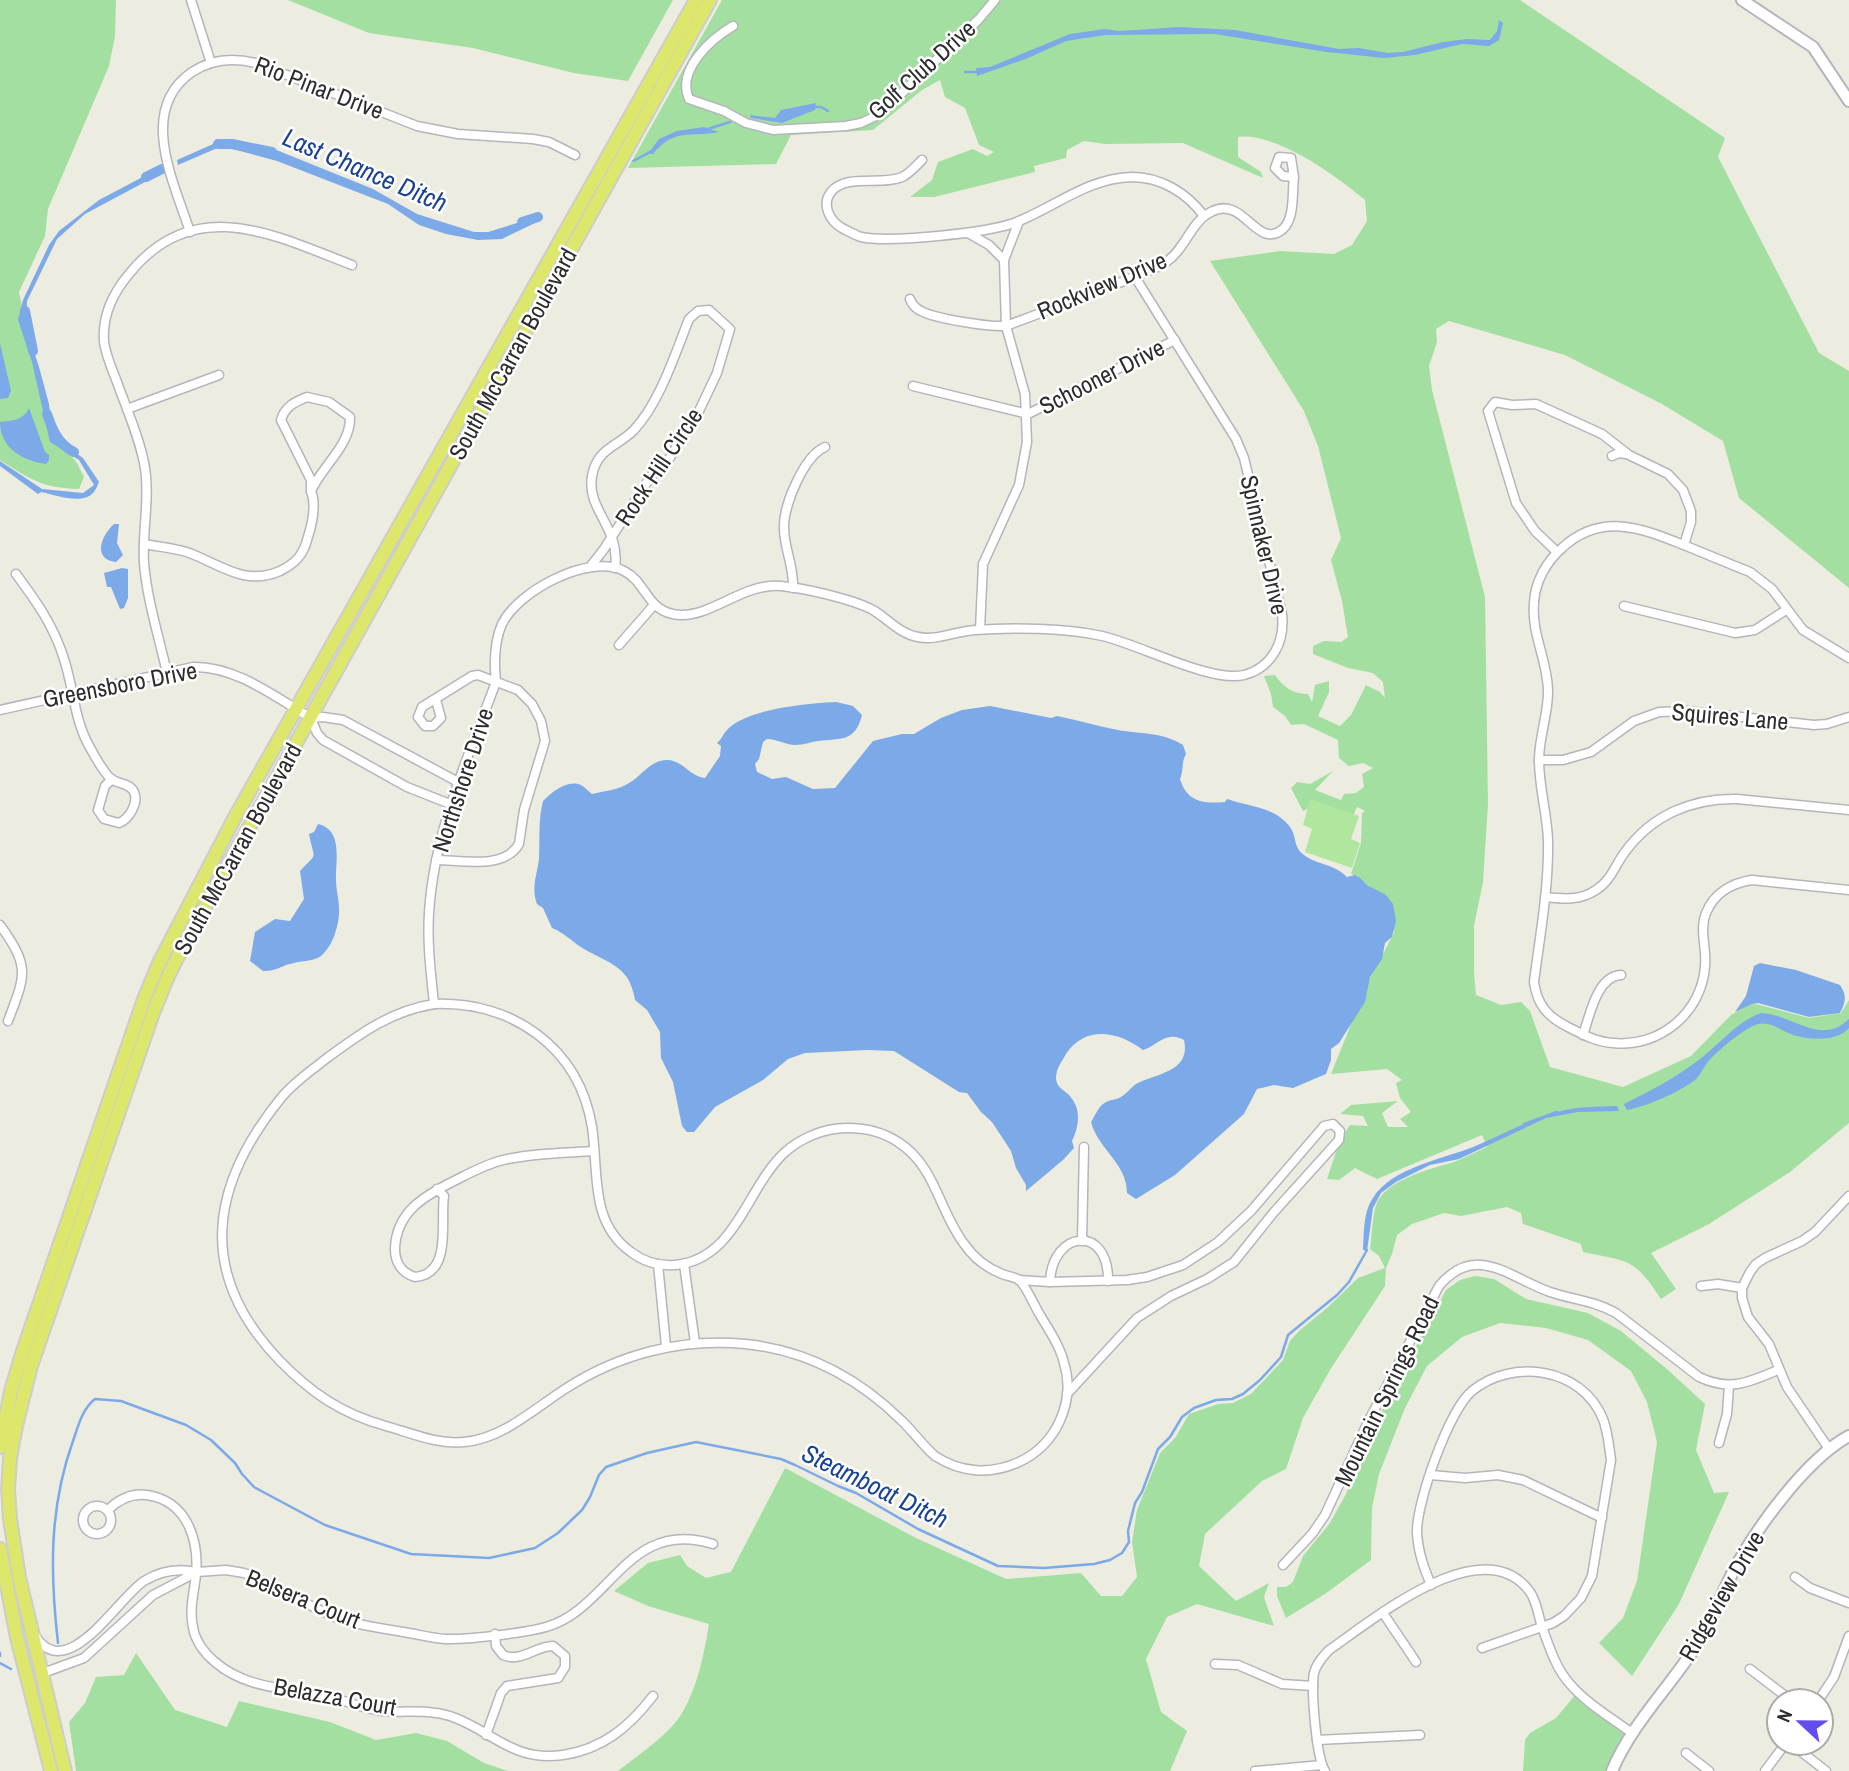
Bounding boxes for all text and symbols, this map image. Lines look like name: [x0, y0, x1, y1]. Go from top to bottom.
street label: Golf Club Drive: [861, 12, 982, 126]
street label: Rio Pinar Drive: [250, 48, 388, 126]
water label: Last Chance Ditch: [278, 119, 453, 220]
street label: South McCarran Boulevard: [441, 242, 584, 465]
street label: Rockview Drive: [1032, 243, 1171, 327]
street label: Schooner Drive: [1033, 331, 1170, 421]
street label: Rock Hill Circle: [607, 401, 709, 532]
street label: Spinnaker Drive: [1233, 472, 1297, 618]
street label: Greensboro Drive: [40, 653, 200, 715]
street label: Squires Lane: [1670, 695, 1790, 737]
street label: Northshore Drive: [424, 703, 500, 856]
street label: South McCarran Boulevard: [166, 737, 309, 960]
street label: Mountain Springs Road: [1326, 1290, 1446, 1491]
water label: Steamboat Ditch: [796, 1435, 954, 1536]
street label: Ridgeview Drive: [1671, 1525, 1771, 1666]
street label: Belsera Court: [242, 1561, 366, 1636]
street label: Belazza Court: [272, 1670, 399, 1723]
north arrow: [1765, 1687, 1835, 1757]
text: N: [1770, 1706, 1798, 1726]

